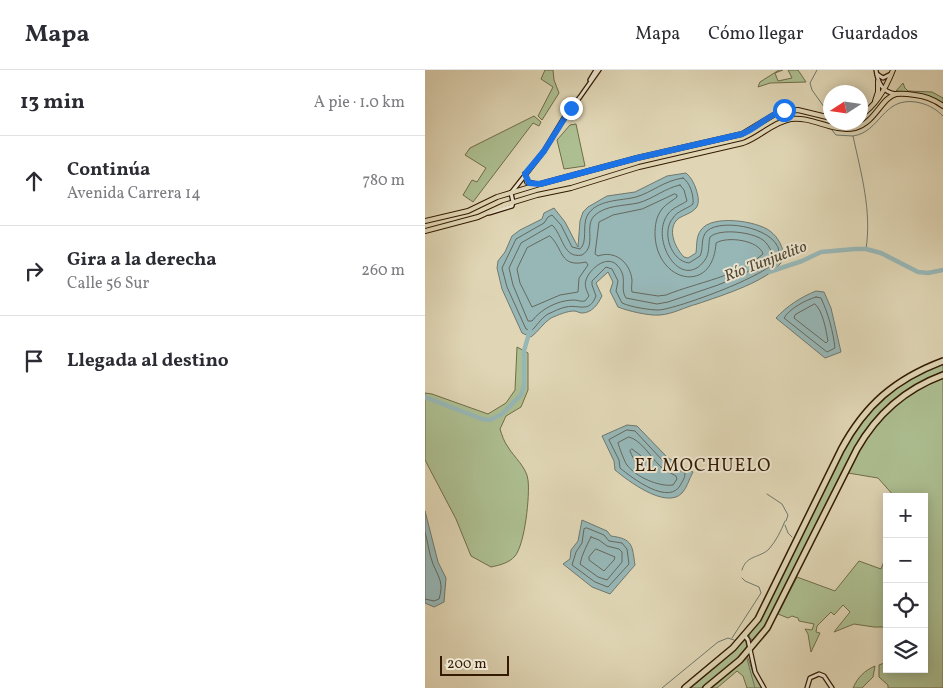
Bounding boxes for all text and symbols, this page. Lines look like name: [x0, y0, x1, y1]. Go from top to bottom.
text: Mapa: [25, 18, 90, 52]
text: Mapa: [635, 22, 680, 47]
text: Cómo llegar: [708, 22, 804, 47]
text: Guardados: [832, 22, 918, 47]
north arrow: [823, 85, 868, 130]
text: 13 min: [20, 88, 85, 117]
text: A pie · 1.0 km: [314, 92, 405, 114]
route end: [560, 97, 583, 120]
route start: [773, 99, 796, 122]
text: Continúa: [67, 157, 150, 183]
icon: ahead: [20, 167, 48, 195]
text: 780 m: [363, 170, 405, 192]
text: Avenida Carrera 14: [67, 183, 201, 205]
water label: Río Tunjuelito: [721, 236, 811, 288]
text: Gira a la derecha: [67, 247, 217, 273]
icon: right: [20, 257, 48, 285]
text: 260 m: [361, 260, 405, 282]
text: Calle 56 Sur: [67, 273, 149, 295]
icon: arrive: [20, 347, 48, 375]
text: Llegada al destino: [67, 348, 229, 374]
district label: EL MOCHUELO: [635, 454, 771, 479]
map controls: [883, 493, 928, 673]
button: +: [883, 493, 928, 538]
button: −: [883, 538, 928, 583]
button: locate: [883, 583, 928, 628]
button: layers: [883, 628, 928, 673]
scale bar: [440, 653, 509, 676]
text: 200 m: [447, 655, 487, 674]

